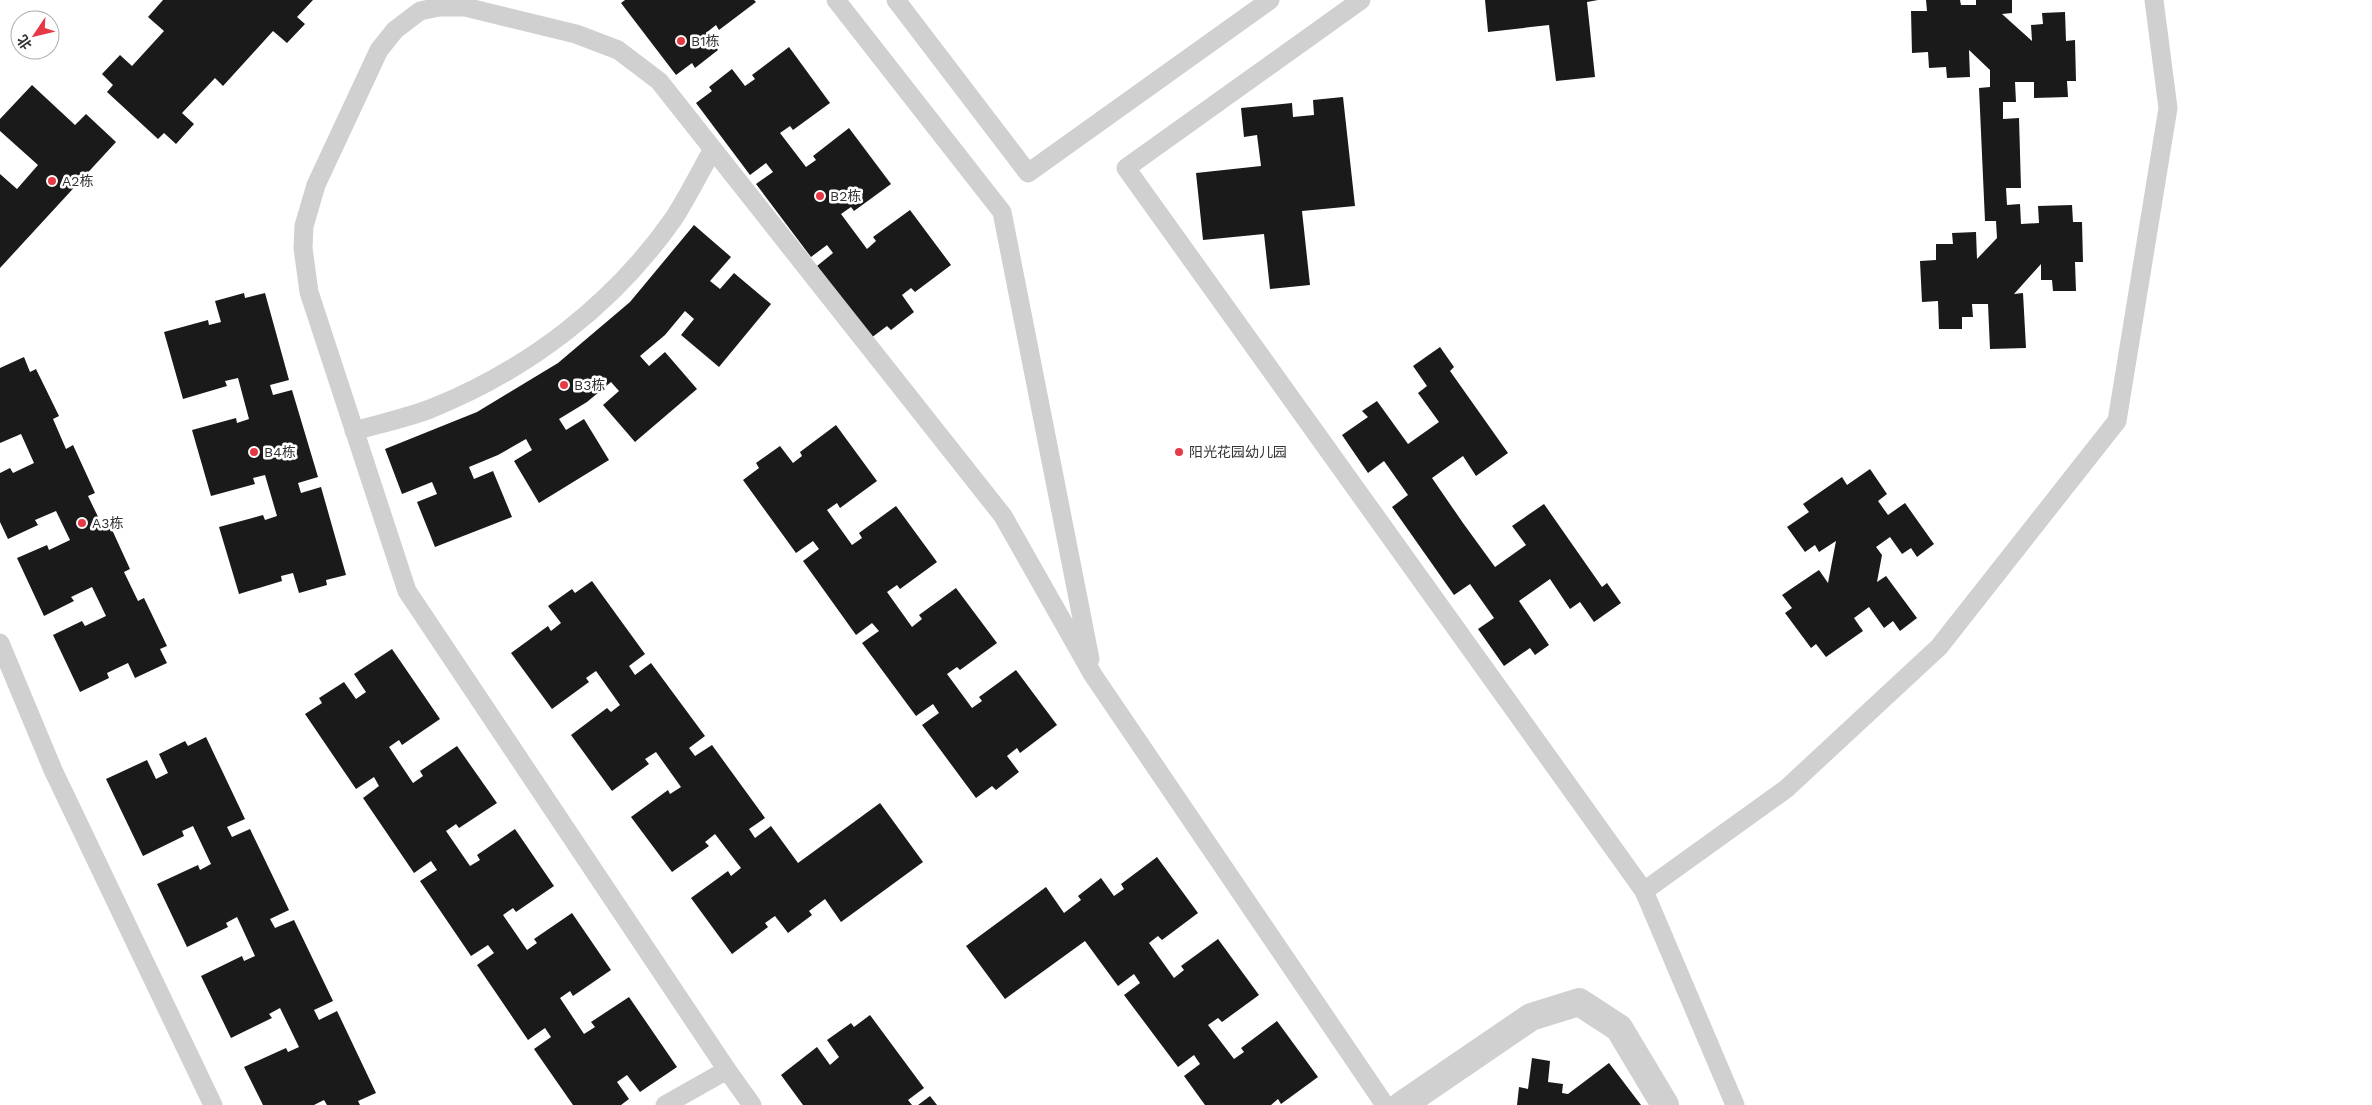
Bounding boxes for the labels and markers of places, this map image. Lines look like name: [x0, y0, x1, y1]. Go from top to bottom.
place label: B1栋: [691, 33, 720, 49]
marker: B1栋: [675, 35, 687, 47]
place label: A2栋: [62, 173, 93, 189]
marker: A2栋: [46, 175, 58, 187]
place label: B2栋: [830, 188, 861, 204]
marker: B2栋: [814, 190, 826, 202]
place label: B3栋: [574, 377, 605, 393]
marker: B3栋: [558, 379, 570, 391]
place label: B4栋: [264, 444, 296, 460]
place label: 阳光花园幼儿园: [1189, 444, 1287, 460]
marker: B4栋: [248, 446, 260, 458]
marker: 阳光花园幼儿园: [1173, 446, 1185, 458]
place label: A3栋: [92, 515, 123, 531]
marker: A3栋: [76, 517, 88, 529]

